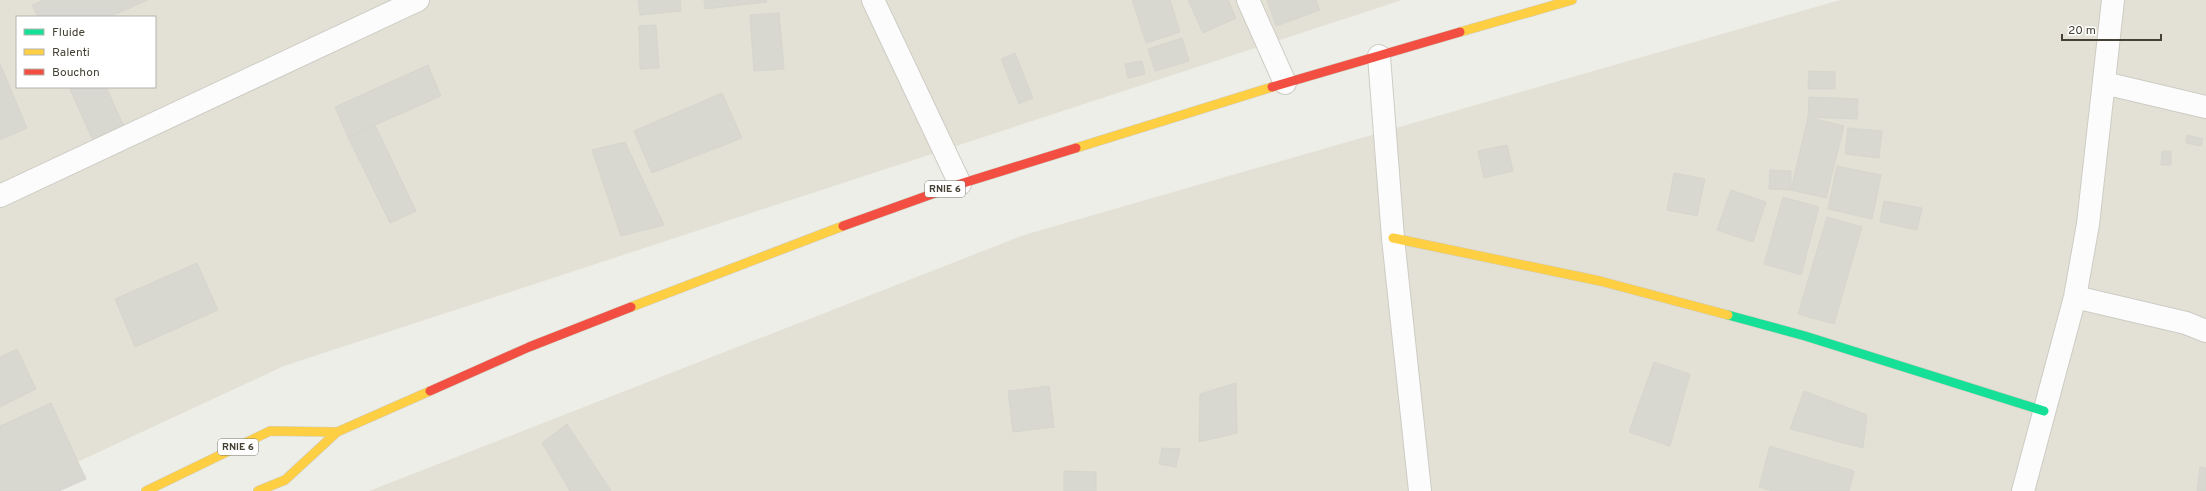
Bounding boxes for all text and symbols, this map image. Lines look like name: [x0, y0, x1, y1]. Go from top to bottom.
legend: [16, 16, 156, 88]
scale bar: [2062, 16, 2161, 42]
text: 20 m: [2068, 23, 2096, 39]
text: Fluide: [52, 25, 85, 41]
text: Ralenti: [52, 45, 90, 61]
text: Bouchon: [52, 65, 100, 81]
road number: RNIE 6: [925, 181, 965, 197]
road number: RNIE 6: [218, 439, 258, 455]

